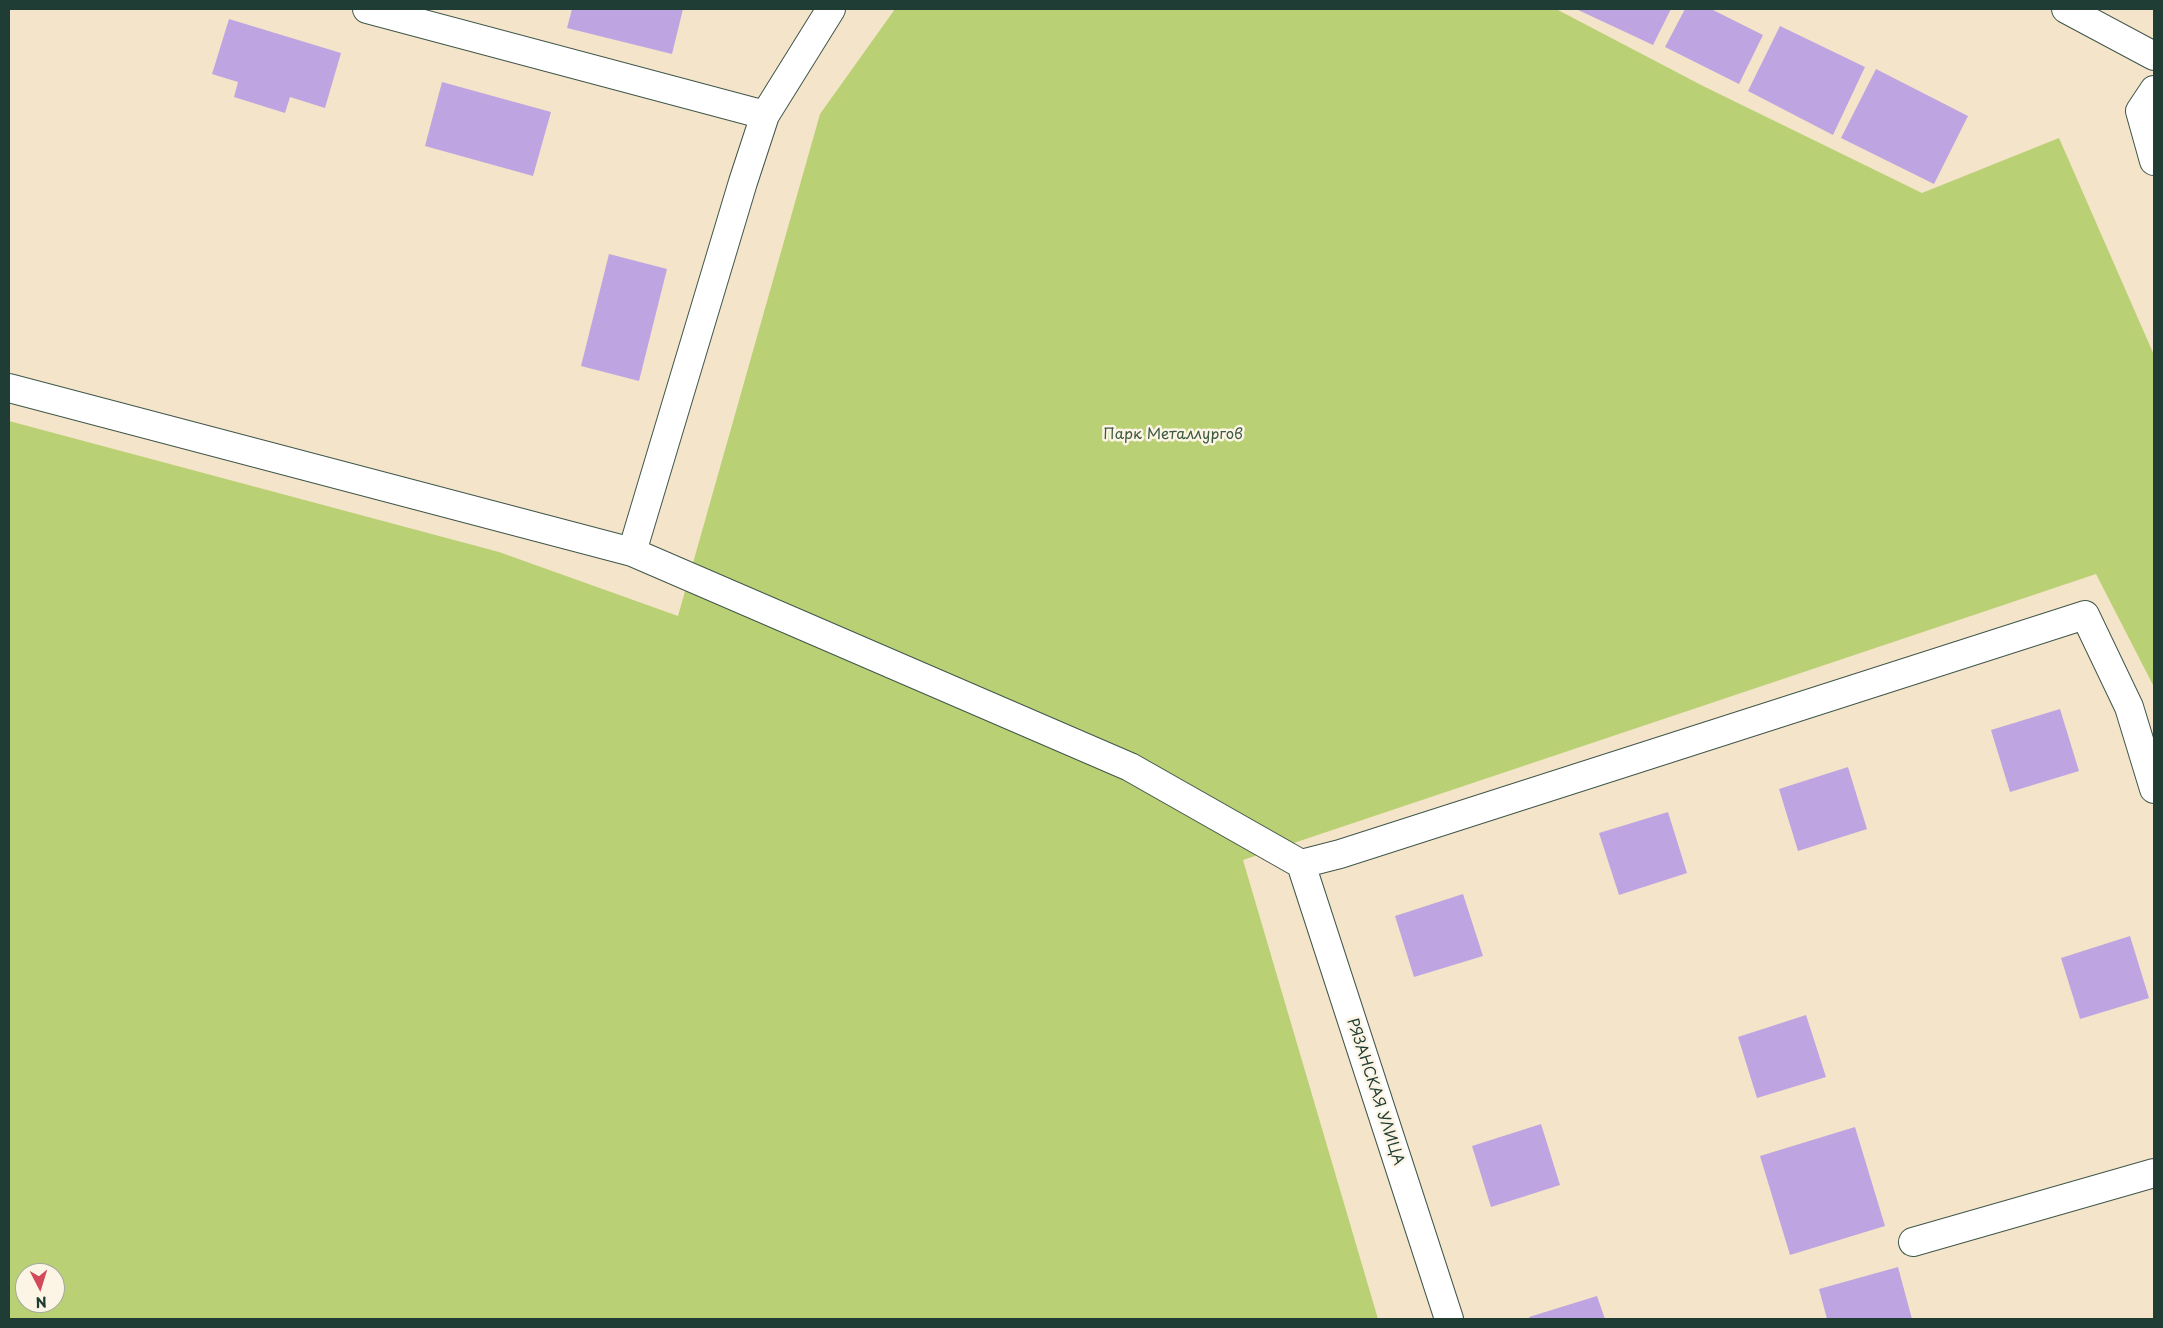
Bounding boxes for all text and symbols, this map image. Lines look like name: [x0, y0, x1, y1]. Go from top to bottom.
park label: Парк Металлургов: [1103, 426, 1243, 444]
street label: РЯЗАНСКАЯ УЛИЦА: [1343, 1016, 1407, 1168]
north arrow: [15, 1263, 65, 1313]
text: N: [35, 1292, 48, 1313]

